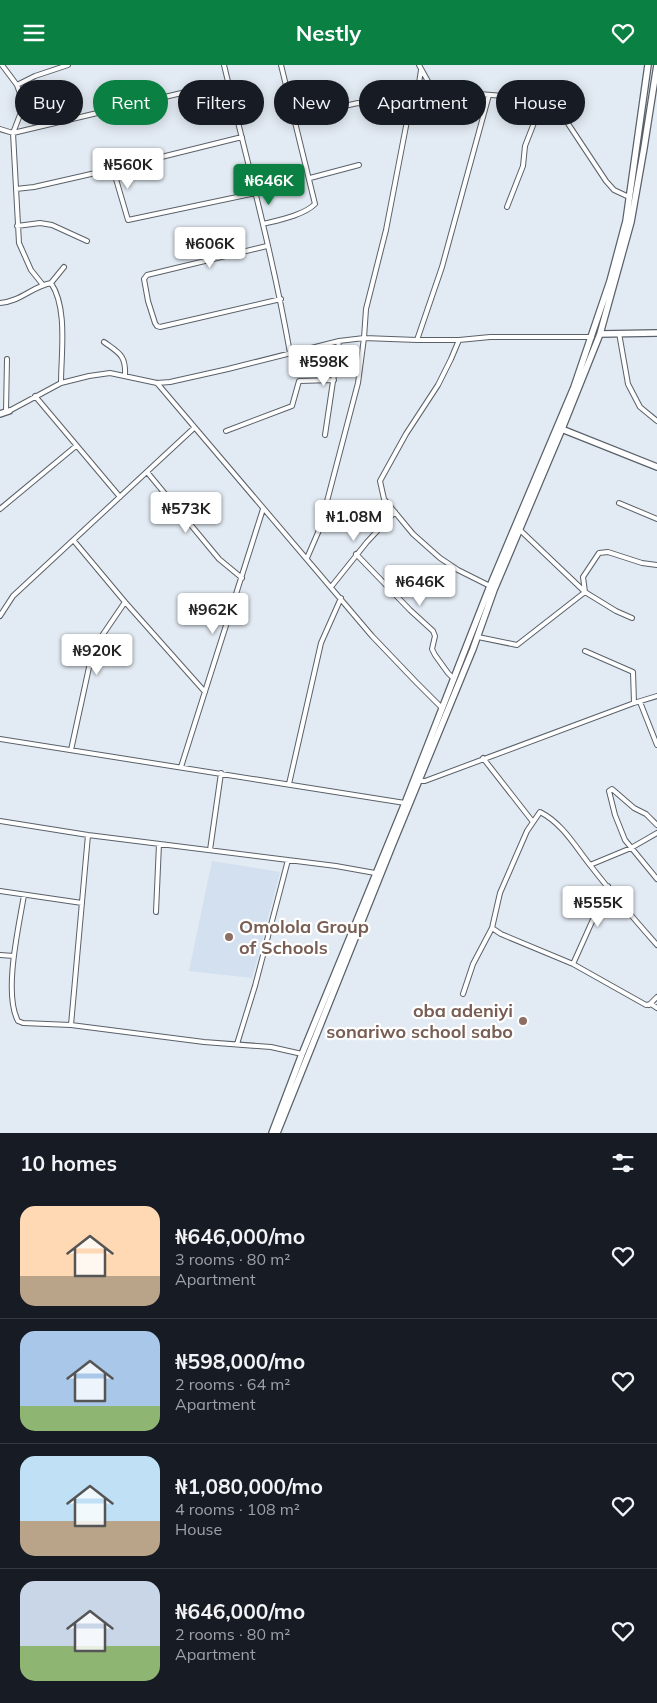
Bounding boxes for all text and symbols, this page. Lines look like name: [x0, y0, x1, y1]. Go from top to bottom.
icon: menu: [20, 19, 48, 47]
text: Nestly: [296, 19, 361, 47]
icon: heart: [609, 19, 637, 47]
chip: Buy: [15, 80, 83, 125]
chip: Rent: [93, 80, 168, 125]
chip: Filters: [178, 80, 264, 125]
chip: New: [274, 80, 349, 125]
chip: Apartment: [359, 80, 486, 125]
chip: House: [496, 80, 585, 125]
pin: ₦560K: [93, 147, 163, 190]
text: ₦560K: [103, 154, 153, 174]
pin: ₦646K: [234, 163, 304, 206]
text: ₦646K: [244, 170, 294, 190]
pin: ₦606K: [175, 227, 245, 269]
text: ₦606K: [185, 233, 235, 253]
pin: ₦598K: [289, 345, 359, 387]
text: ₦598K: [299, 351, 349, 371]
pin: ₦573K: [151, 491, 221, 534]
text: ₦573K: [161, 498, 211, 518]
pin: ₦1.08M: [313, 499, 395, 542]
text: ₦1.08M: [326, 506, 382, 526]
pin: ₦646K: [385, 565, 455, 607]
text: ₦646K: [395, 571, 445, 591]
pin: ₦962K: [178, 593, 248, 635]
text: ₦962K: [188, 599, 238, 619]
pin: ₦920K: [62, 633, 132, 676]
text: ₦920K: [72, 640, 122, 660]
pin: ₦555K: [563, 885, 633, 928]
text: ₦555K: [573, 892, 623, 912]
place label: Omolola Group of Schools: [239, 915, 369, 959]
marker: Omolola Group of Schools: [223, 931, 235, 943]
place label: oba adeniyi sonariwo school sabo: [326, 999, 513, 1043]
marker: oba adeniyi sonariwo school sabo: [517, 1015, 529, 1027]
icon: filters: [609, 1149, 637, 1177]
text: 10 homes: [20, 1150, 117, 1176]
text: ₦646,000/mo: [175, 1223, 305, 1249]
icon: home: [60, 1226, 120, 1286]
icon: heart: [609, 1242, 637, 1270]
text: 3 rooms · 80 m²: [175, 1249, 290, 1269]
text: Apartment: [175, 1269, 256, 1289]
text: ₦598,000/mo: [175, 1348, 305, 1374]
icon: home: [60, 1351, 120, 1411]
icon: heart: [609, 1367, 637, 1395]
text: 2 rooms · 64 m²: [175, 1374, 290, 1394]
text: Apartment: [175, 1394, 256, 1414]
text: ₦1,080,000/mo: [175, 1473, 323, 1499]
icon: home: [60, 1476, 120, 1536]
icon: heart: [609, 1492, 637, 1520]
text: 4 rooms · 108 m²: [175, 1499, 300, 1519]
text: House: [175, 1519, 222, 1539]
text: ₦646,000/mo: [175, 1598, 305, 1624]
icon: home: [60, 1601, 120, 1661]
icon: heart: [609, 1617, 637, 1645]
text: 2 rooms · 80 m²: [175, 1624, 290, 1644]
text: Apartment: [175, 1644, 256, 1664]

